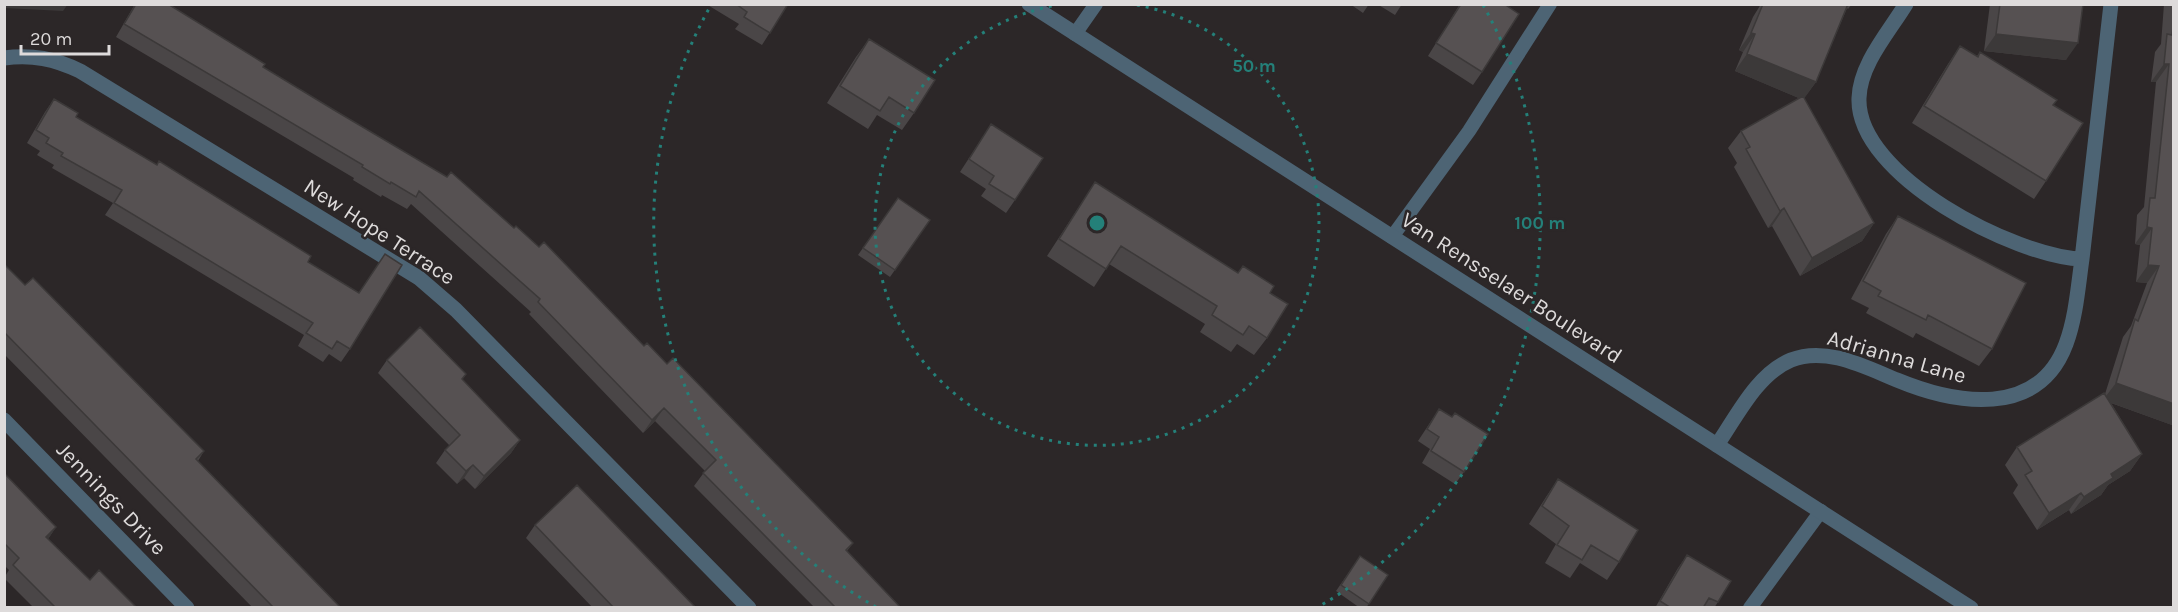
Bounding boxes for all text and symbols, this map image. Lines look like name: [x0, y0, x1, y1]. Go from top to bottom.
scale bar: [21, 18, 110, 56]
text: 20 m: [30, 28, 72, 50]
text: 50 m: [1232, 55, 1276, 77]
street label: New Hope Terrace: [299, 173, 460, 290]
street label: Van Rensselaer Boulevard: [1396, 207, 1627, 369]
text: 100 m: [1515, 212, 1565, 234]
centre of rings: [1087, 213, 1107, 233]
street label: Adrianna Lane: [1824, 325, 1969, 389]
street label: Jennings Drive: [51, 437, 172, 561]

